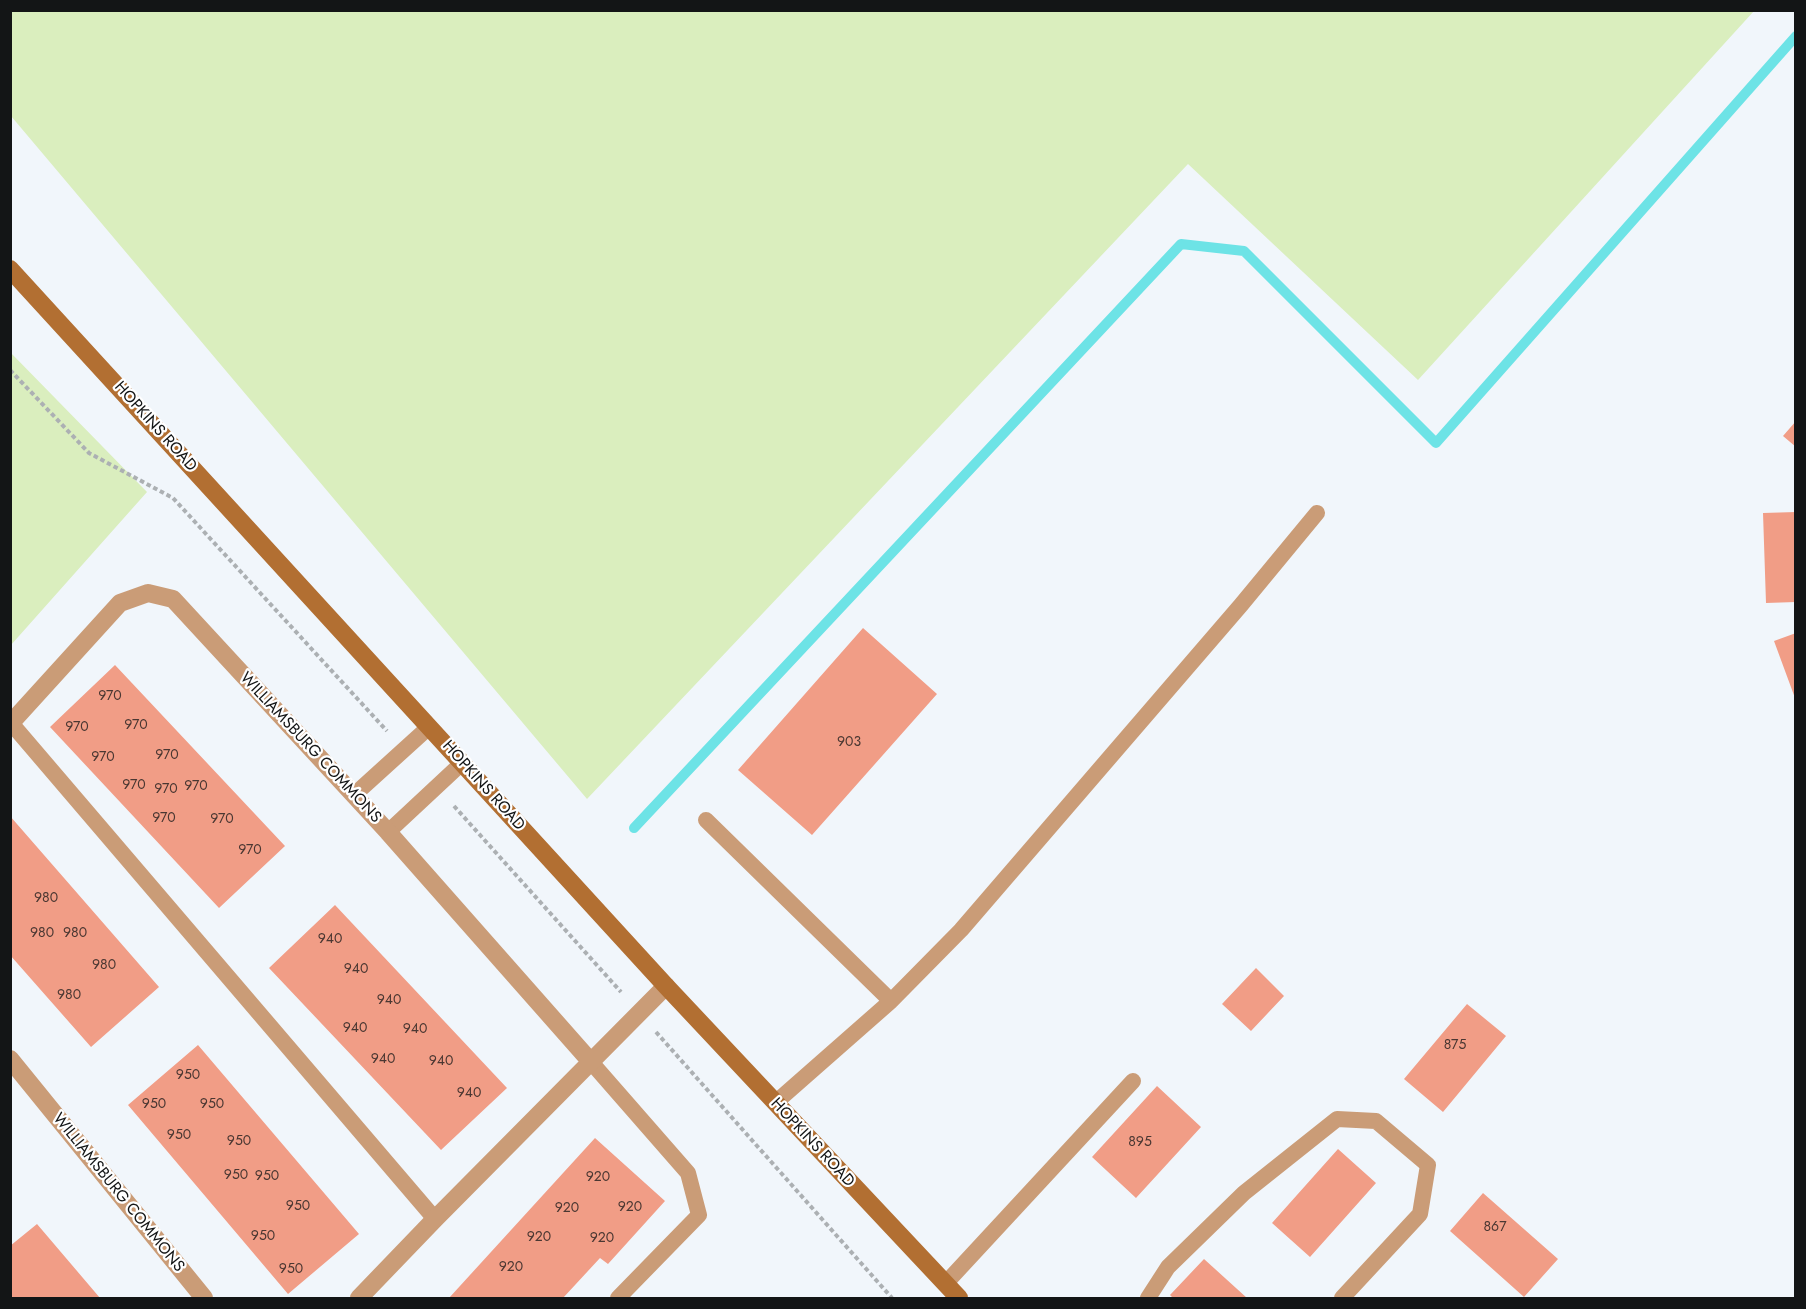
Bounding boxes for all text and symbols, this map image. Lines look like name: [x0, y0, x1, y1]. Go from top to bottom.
street label: HOPKINS ROAD: [110, 378, 200, 476]
street label: WILLIAMSBURG COMMONS: [235, 669, 385, 827]
house number: 970: [98, 689, 122, 705]
house number: 970: [124, 718, 148, 734]
house number: 970: [65, 720, 89, 736]
house number: 903: [837, 735, 861, 751]
street label: HOPKINS ROAD: [438, 737, 528, 835]
house number: 970: [155, 748, 179, 764]
house number: 970: [91, 750, 115, 766]
house number: 970: [122, 778, 146, 794]
house number: 970: [184, 779, 208, 795]
house number: 970: [154, 782, 178, 798]
house number: 970: [152, 811, 176, 827]
house number: 970: [210, 812, 234, 828]
house number: 970: [238, 843, 262, 859]
house number: 980: [34, 891, 58, 907]
house number: 980: [30, 926, 54, 942]
house number: 980: [63, 926, 87, 942]
house number: 940: [318, 932, 342, 948]
house number: 980: [92, 958, 116, 974]
house number: 940: [344, 962, 368, 978]
house number: 980: [57, 988, 81, 1004]
house number: 940: [377, 993, 401, 1009]
house number: 940: [343, 1021, 367, 1037]
house number: 940: [403, 1022, 427, 1038]
house number: 875: [1444, 1038, 1466, 1054]
house number: 940: [371, 1052, 395, 1068]
house number: 940: [429, 1054, 453, 1070]
house number: 950: [176, 1068, 200, 1084]
house number: 940: [457, 1086, 481, 1102]
street label: HOPKINS ROAD: [766, 1095, 858, 1191]
house number: 950: [142, 1097, 166, 1113]
house number: 950: [200, 1097, 224, 1113]
street label: WILLIAMSBURG COMMONS: [48, 1110, 188, 1276]
house number: 950: [167, 1128, 191, 1144]
house number: 950: [227, 1134, 251, 1150]
house number: 895: [1128, 1135, 1152, 1151]
house number: 950: [224, 1168, 248, 1184]
house number: 950: [255, 1169, 279, 1185]
house number: 920: [586, 1170, 610, 1186]
house number: 950: [286, 1199, 310, 1215]
house number: 920: [618, 1200, 642, 1216]
house number: 920: [555, 1201, 579, 1217]
house number: 867: [1483, 1220, 1507, 1236]
house number: 950: [251, 1229, 275, 1245]
house number: 920: [527, 1230, 551, 1246]
house number: 920: [590, 1231, 614, 1247]
house number: 920: [499, 1260, 523, 1276]
house number: 950: [279, 1262, 303, 1278]

